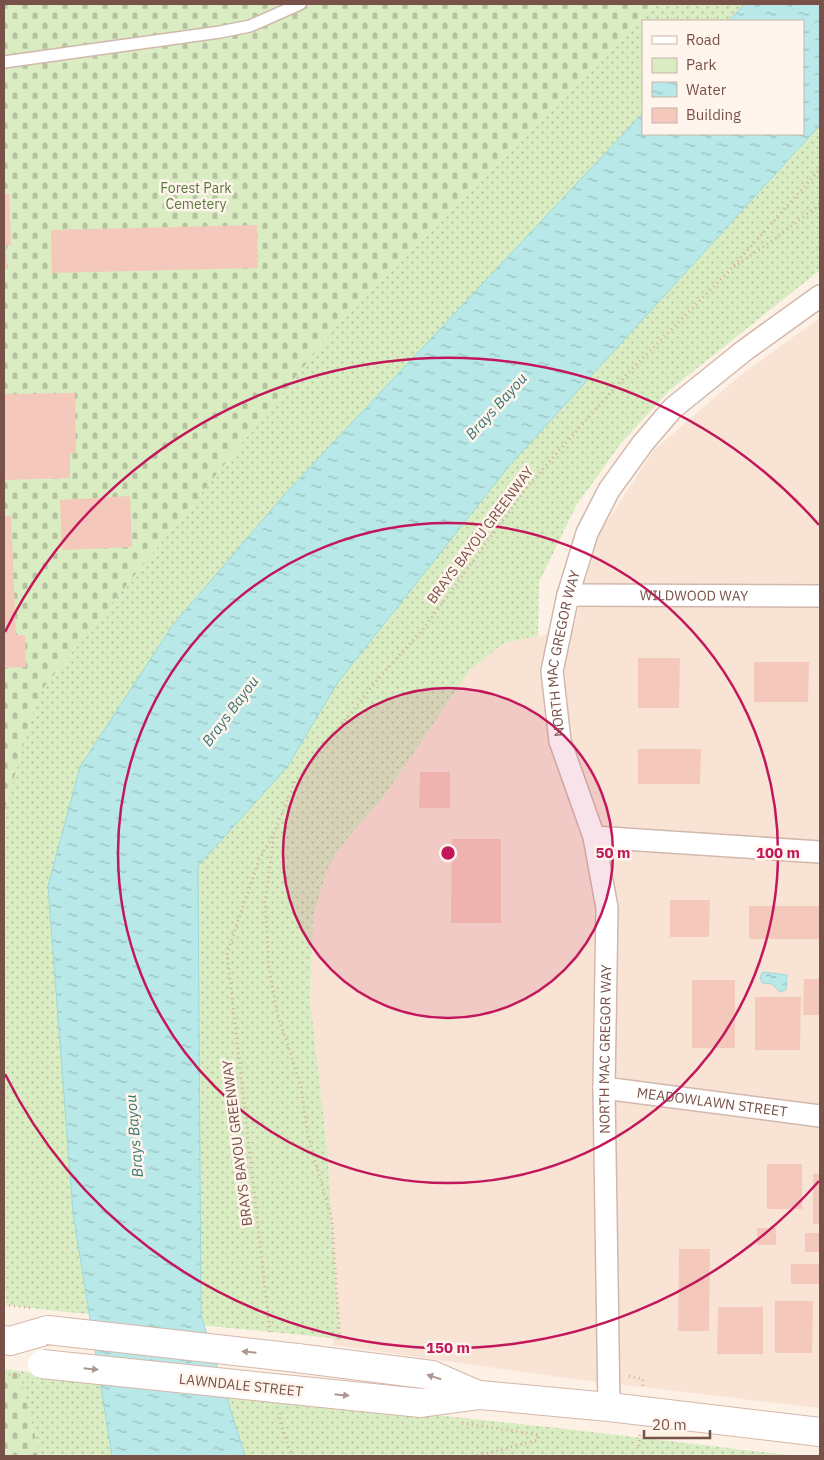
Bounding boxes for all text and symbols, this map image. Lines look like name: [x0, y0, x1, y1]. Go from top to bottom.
legend: [642, 20, 804, 135]
text: Road: [686, 30, 721, 49]
text: Park: [686, 55, 716, 74]
text: Water: [686, 80, 727, 99]
text: Building: [686, 105, 741, 124]
park label: Forest Park Cemetery: [160, 179, 232, 213]
water label: Brays Bayou: [461, 369, 531, 443]
street label: BRAYS BAYOU GREENWAY: [422, 462, 538, 607]
street label: NORTH MAC GREGOR WAY: [543, 567, 584, 738]
street label: WILDWOOD WAY: [640, 586, 749, 605]
water label: Brays Bayou: [197, 672, 263, 750]
text: 50 m: [596, 843, 630, 862]
text: 100 m: [756, 843, 800, 862]
centre of rings: [439, 844, 457, 862]
street label: NORTH MAC GREGOR WAY: [595, 963, 615, 1134]
street label: BRAYS BAYOU GREENWAY: [218, 1058, 256, 1227]
street label: MEADOWLAWN STREET: [636, 1083, 788, 1121]
water label: Brays Bayou: [121, 1094, 147, 1178]
text: 150 m: [426, 1338, 470, 1357]
one-way arrow: [241, 1348, 257, 1356]
one-way arrow: [83, 1365, 99, 1373]
street label: LAWNDALE STREET: [178, 1370, 304, 1400]
one-way arrow: [427, 1373, 442, 1380]
one-way arrow: [334, 1391, 350, 1399]
scale bar: [644, 1408, 710, 1440]
text: 20 m: [652, 1415, 687, 1434]

